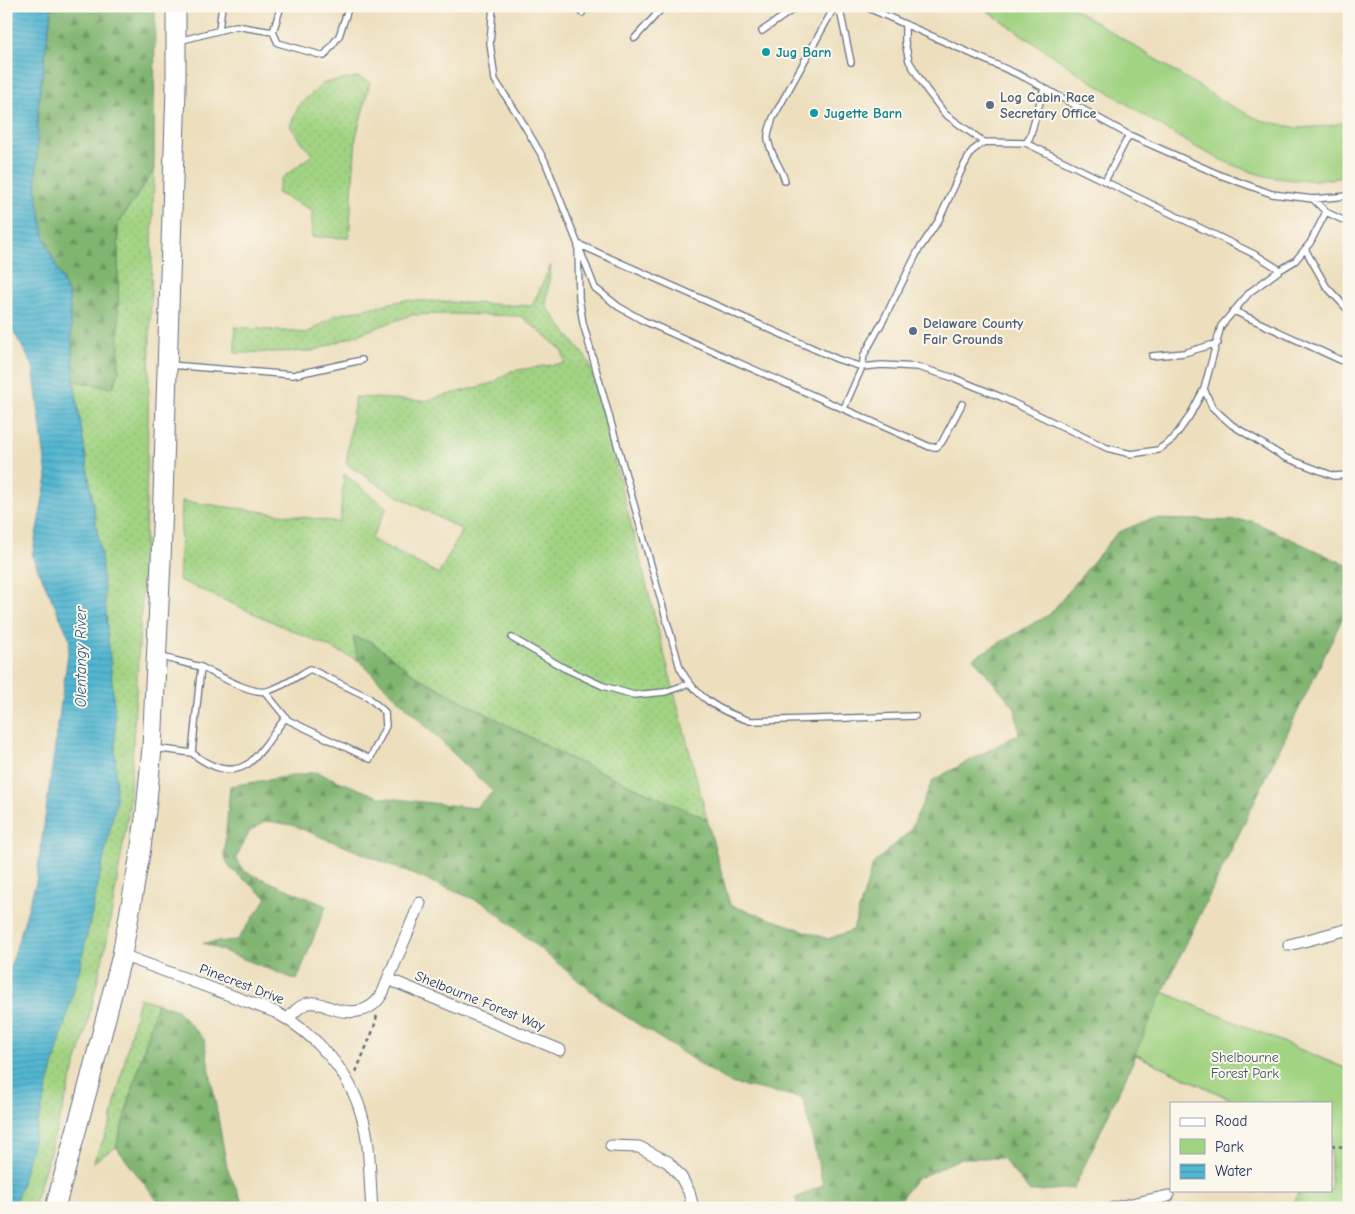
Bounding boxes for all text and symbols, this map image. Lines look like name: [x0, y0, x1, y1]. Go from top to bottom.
place label: Jug Barn: [776, 44, 831, 61]
marker: Jug Barn: [760, 46, 772, 58]
place label: Log Cabin Race Secretary Office: [1000, 89, 1097, 122]
marker: Log Cabin Race Secretary Office: [984, 99, 996, 111]
place label: Jugette Barn: [824, 105, 902, 122]
marker: Jugette Barn: [808, 107, 820, 119]
place label: Delaware County Fair Grounds: [923, 315, 1024, 348]
marker: Delaware County Fair Grounds: [907, 325, 919, 337]
water label: Olentangy River: [72, 606, 90, 707]
street label: Pinecrest Drive: [197, 960, 287, 1008]
street label: Shelbourne Forest Way: [413, 967, 548, 1035]
park label: Shelbourne Forest Park: [1211, 1049, 1279, 1082]
legend: [1170, 1102, 1332, 1192]
text: Road: [1215, 1112, 1247, 1130]
text: Park: [1215, 1138, 1244, 1156]
text: Water: [1215, 1162, 1252, 1180]

